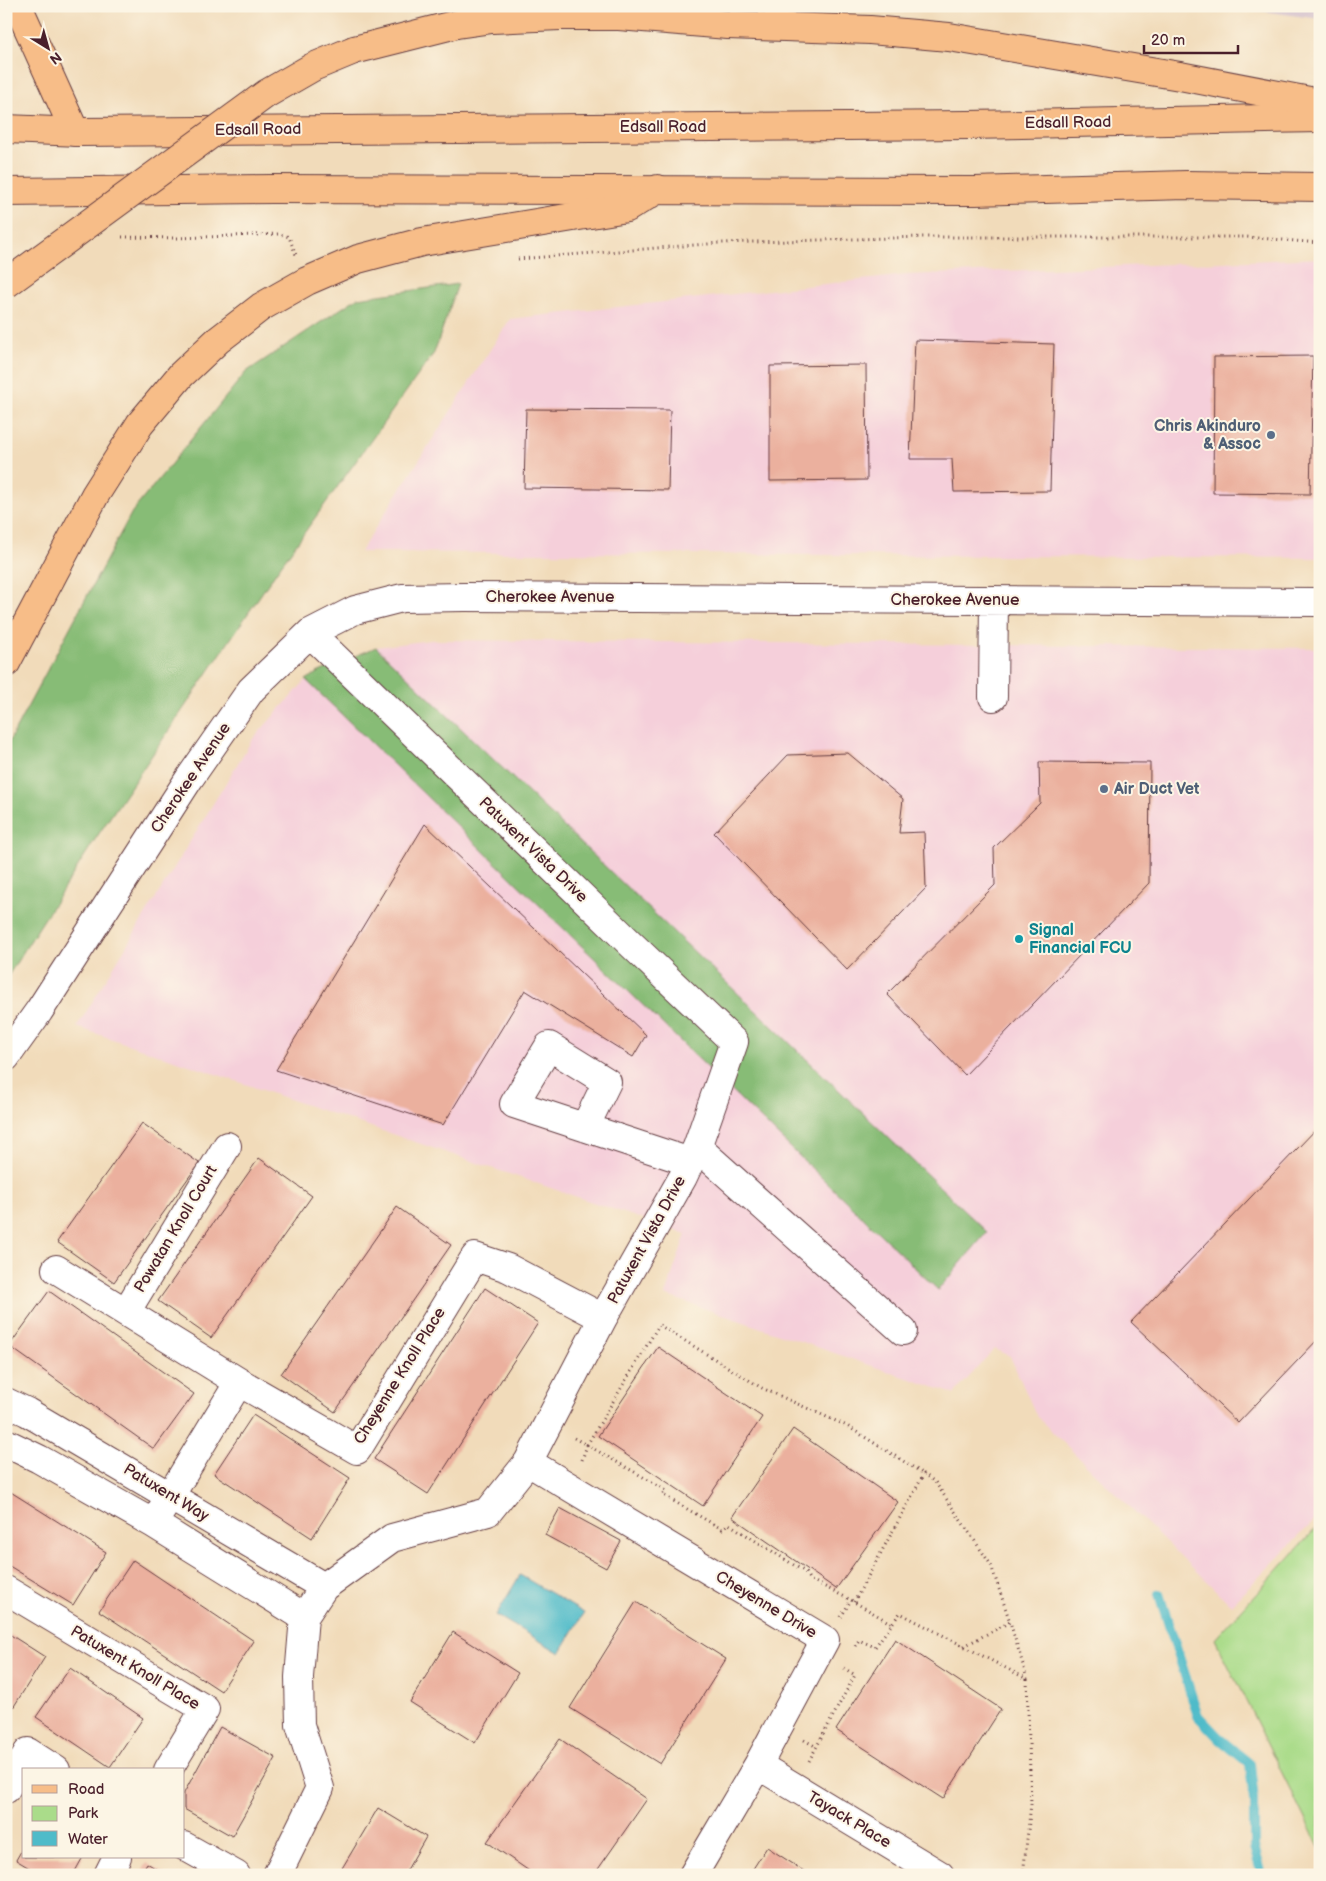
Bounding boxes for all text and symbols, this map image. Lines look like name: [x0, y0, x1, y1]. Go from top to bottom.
north arrow: [22, 22, 72, 72]
scale bar: [1144, 22, 1237, 54]
text: 20 m: [1151, 31, 1185, 50]
text: N: [46, 48, 65, 68]
street label: Edsall Road: [1024, 113, 1112, 133]
street label: Edsall Road: [620, 118, 706, 137]
street label: Edsall Road: [214, 120, 302, 140]
place label: Chris Akinduro & Assoc: [1154, 417, 1261, 454]
marker: Chris Akinduro & Assoc: [1265, 429, 1277, 441]
street label: Cherokee Avenue: [486, 588, 615, 607]
street label: Cherokee Avenue: [891, 591, 1020, 610]
street label: Cherokee Avenue: [147, 719, 235, 837]
place label: Air Duct Vet: [1113, 780, 1200, 799]
marker: Air Duct Vet: [1098, 783, 1110, 795]
street label: Patuxent Vista Drive: [475, 793, 592, 907]
place label: Signal Financial FCU: [1029, 921, 1132, 958]
marker: Signal Financial FCU: [1013, 933, 1025, 945]
street label: Powatan Knoll Court: [131, 1162, 221, 1296]
street label: Patuxent Vista Drive: [604, 1172, 690, 1307]
street label: Cheyenne Knoll Place: [350, 1304, 450, 1448]
street label: Patuxent Way: [120, 1460, 213, 1526]
street label: Cheyenne Drive: [712, 1567, 821, 1643]
street label: Patuxent Knoll Place: [67, 1622, 204, 1714]
legend: [22, 1768, 185, 1858]
text: Road: [68, 1780, 104, 1799]
street label: Tayack Place: [804, 1788, 895, 1853]
text: Park: [68, 1804, 99, 1823]
text: Water: [68, 1830, 108, 1849]

